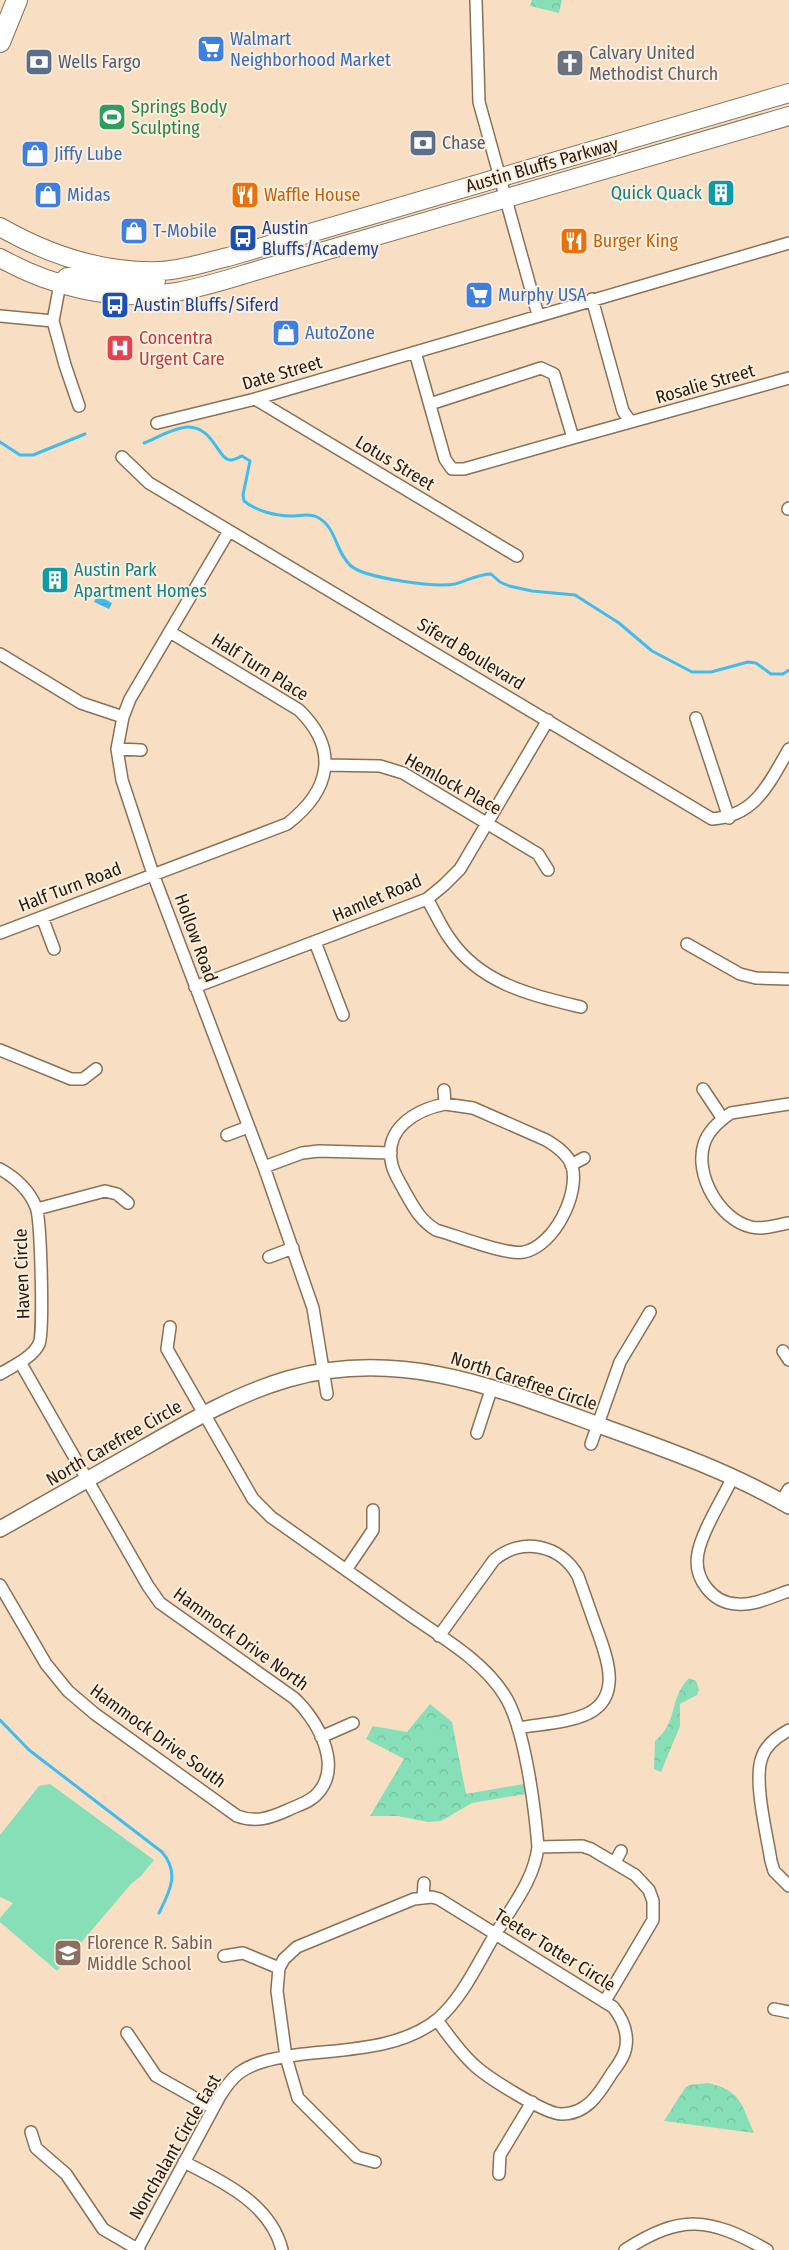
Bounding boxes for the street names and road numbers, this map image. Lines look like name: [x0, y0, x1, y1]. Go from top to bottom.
street label: Austin Bluffs Parkway: [463, 133, 621, 197]
street label: Date Street: [240, 351, 325, 395]
street label: Rosalie Street: [653, 359, 757, 409]
street label: Lotus Street: [351, 431, 439, 495]
street label: Siferd Boulevard: [413, 613, 529, 695]
street label: Half Turn Place: [208, 629, 313, 706]
street label: Hemlock Place: [401, 748, 505, 820]
street label: Half Turn Road: [15, 857, 125, 917]
street label: Hamlet Road: [329, 869, 425, 927]
street label: Hollow Road: [170, 891, 222, 985]
street label: Haven Circle: [9, 1228, 35, 1320]
street label: North Carefree Circle: [448, 1347, 600, 1415]
street label: North Carefree Circle: [42, 1395, 186, 1491]
street label: Hammock Drive North: [169, 1583, 313, 1695]
street label: Hammock Drive South: [86, 1679, 230, 1793]
street label: Teeter Totter Circle: [490, 1904, 620, 1996]
street label: Nonchalant Circle East: [124, 2070, 226, 2224]

